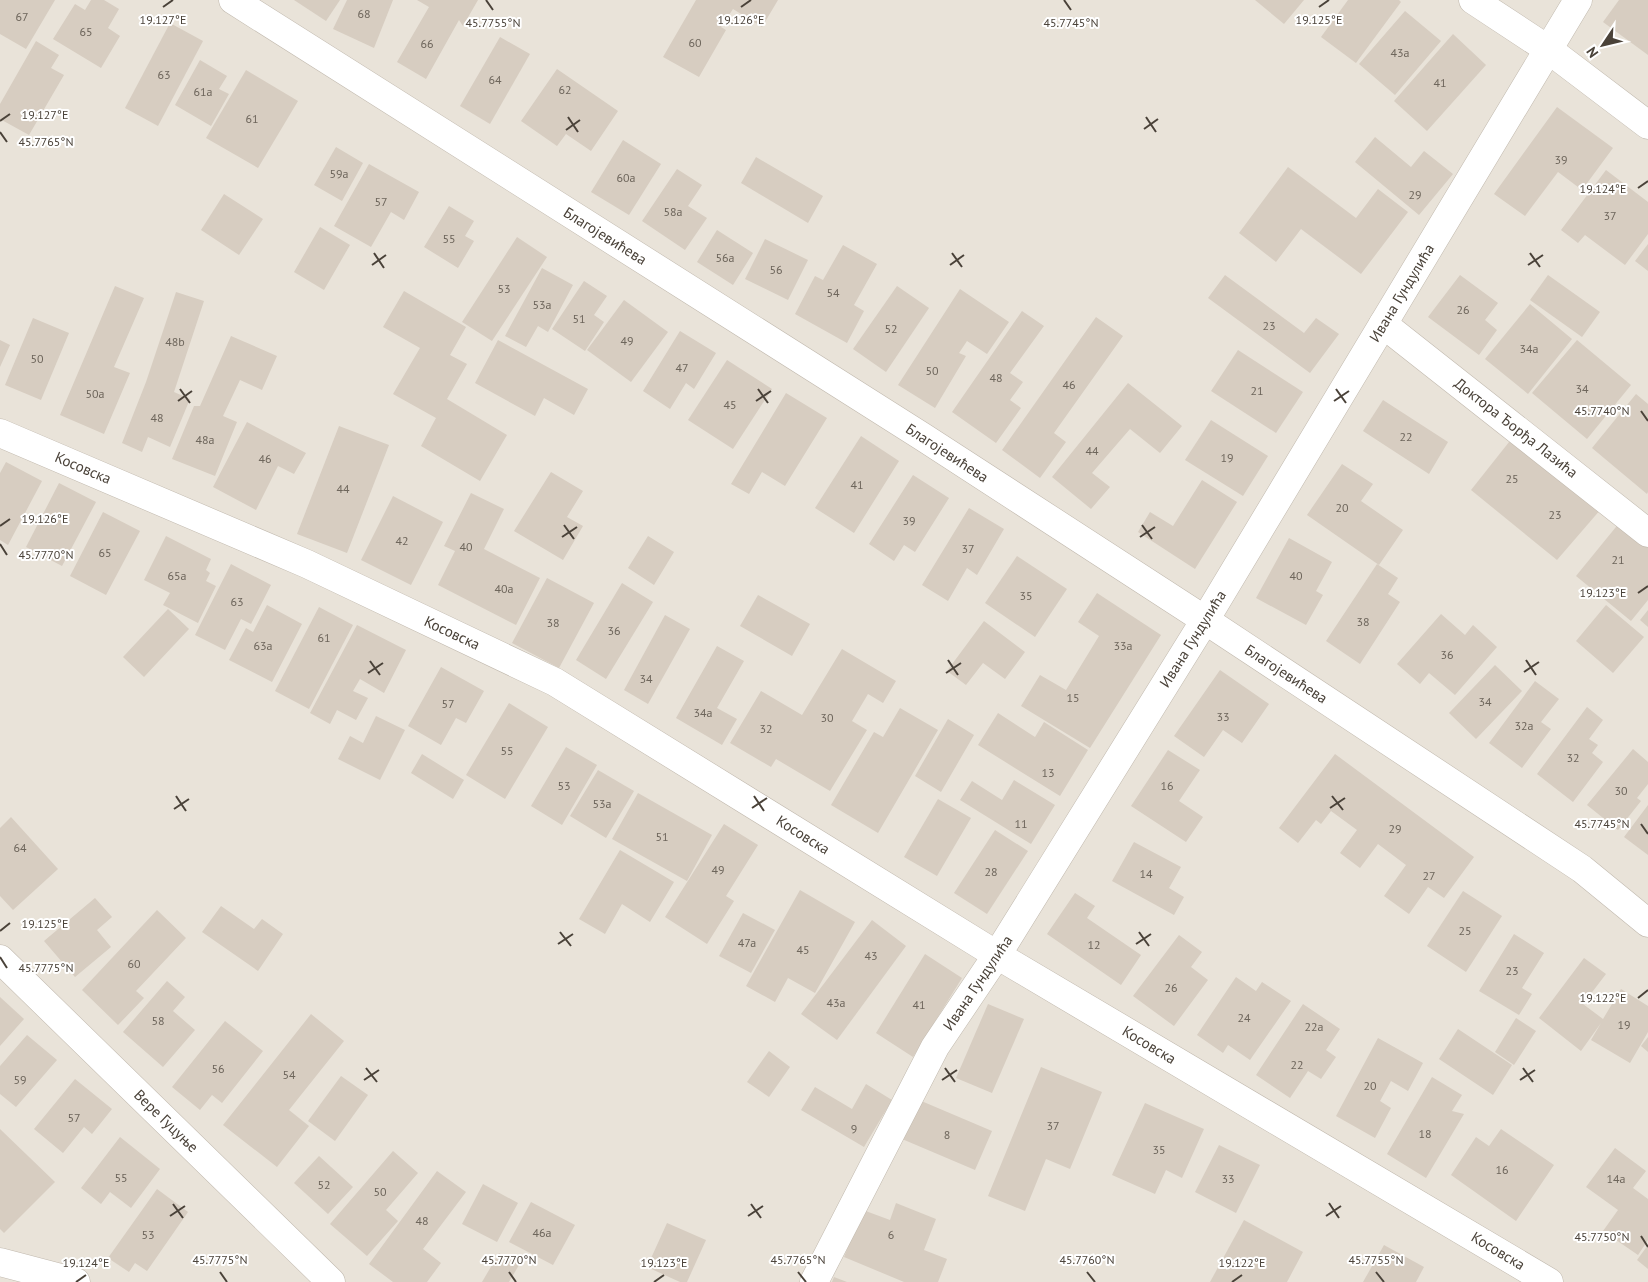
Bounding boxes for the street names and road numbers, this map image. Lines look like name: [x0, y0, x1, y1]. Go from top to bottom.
street label: Благојевићева: [560, 202, 650, 269]
street label: Ивана Гундулића: [1365, 240, 1438, 345]
street label: Доктора Ђорђа Лазића: [1451, 373, 1582, 482]
street label: Благојевићева: [902, 419, 992, 486]
street label: Косовска: [52, 447, 114, 488]
street label: Ивана Гундулића: [1155, 587, 1230, 691]
street label: Косовска: [421, 611, 483, 654]
street label: Благојевићева: [1241, 640, 1331, 707]
street label: Косовска: [773, 811, 834, 858]
street label: Ивана Гундулића: [939, 931, 1017, 1034]
street label: Косовска: [1119, 1021, 1180, 1068]
street label: Вере Гуцуње: [130, 1085, 203, 1156]
street label: Косовска: [1468, 1227, 1529, 1274]

